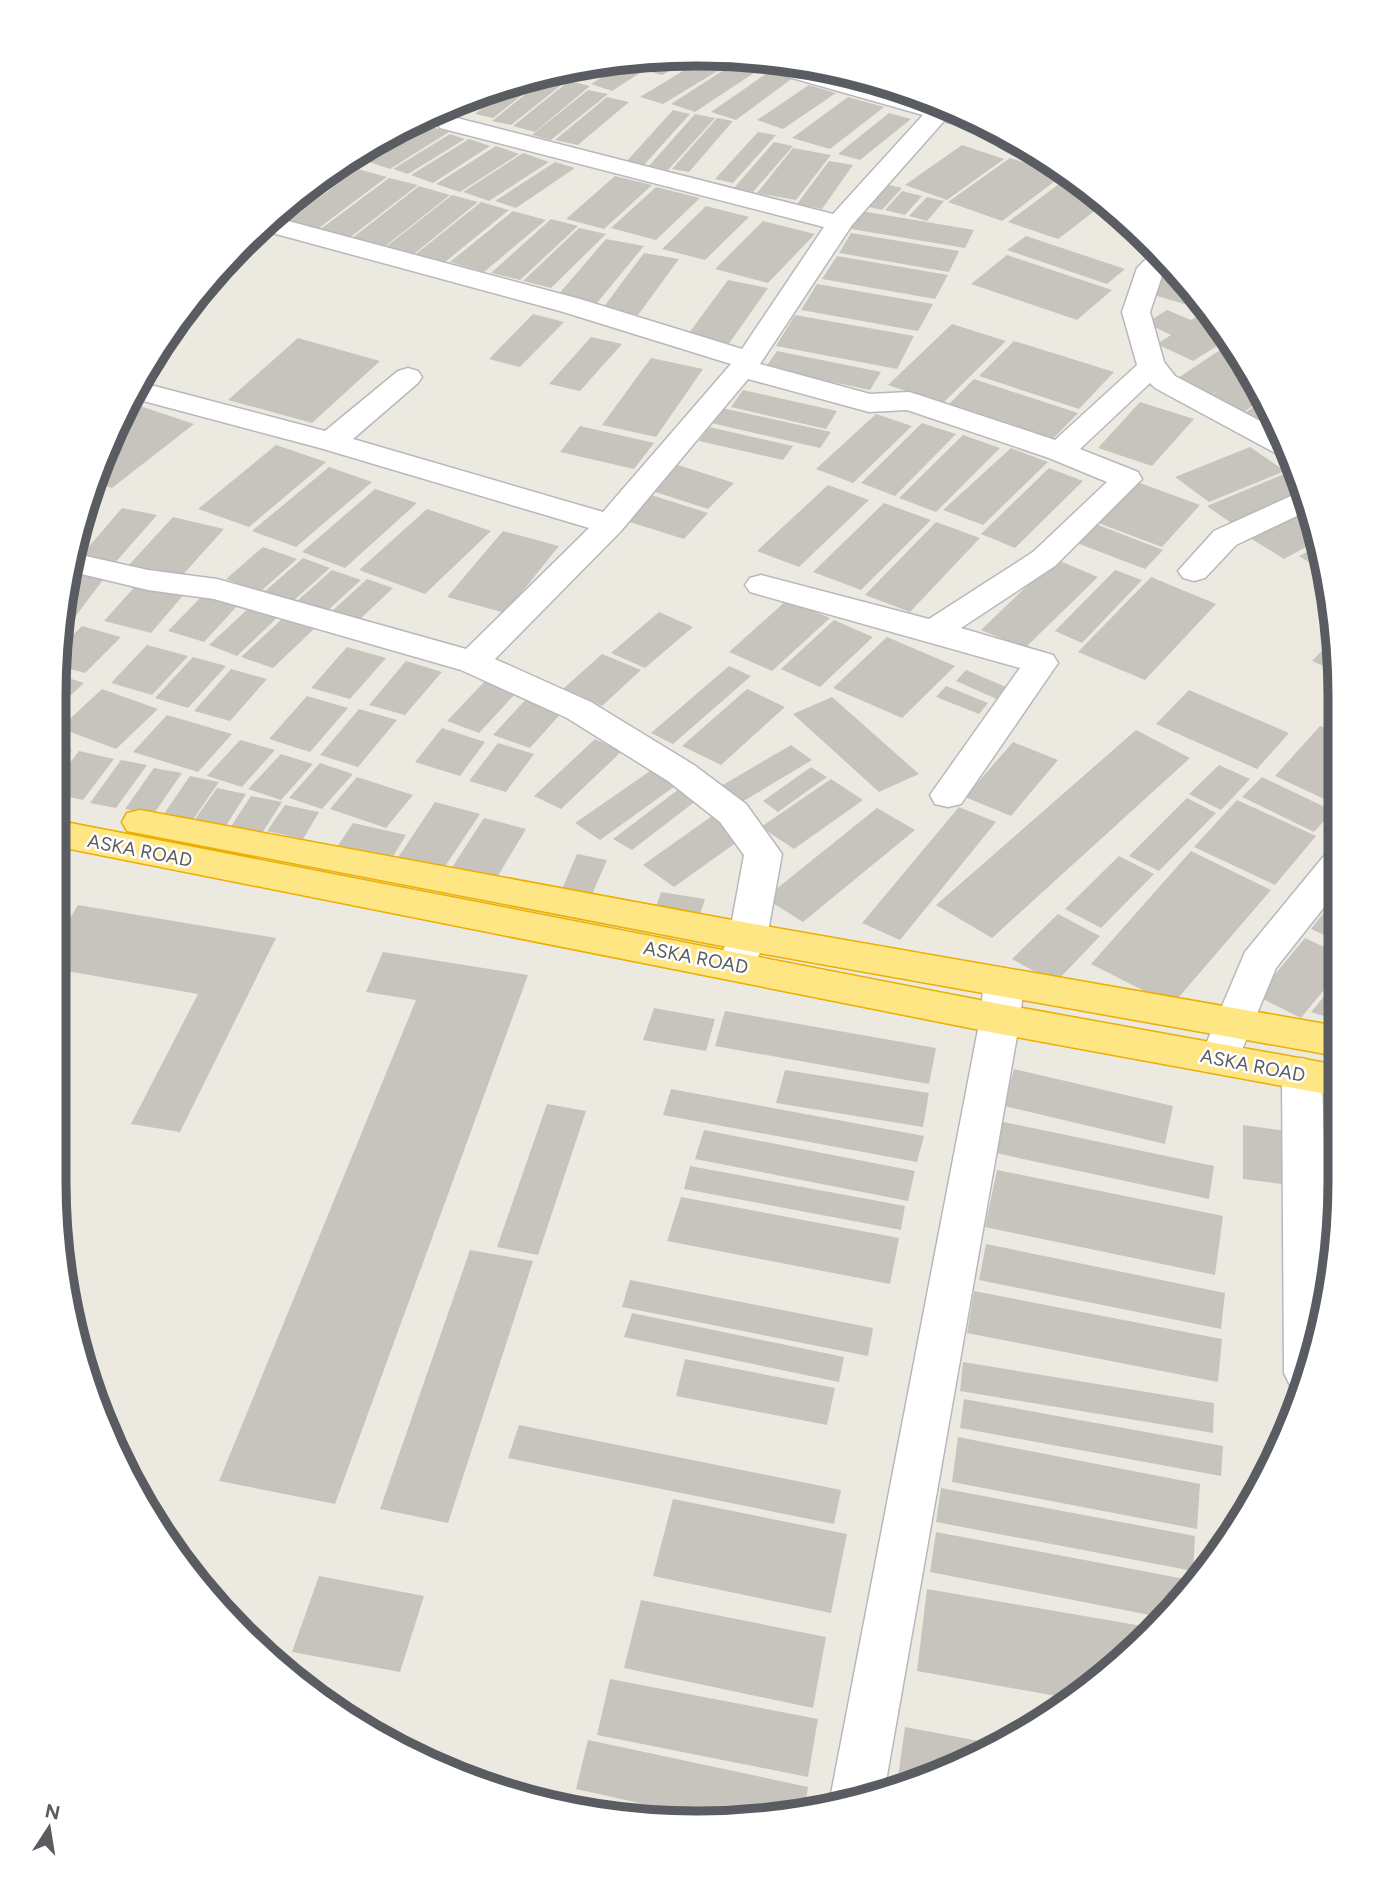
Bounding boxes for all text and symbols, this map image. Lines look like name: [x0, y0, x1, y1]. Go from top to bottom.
street label: ASKA ROAD: [86, 829, 194, 872]
street label: ASKA ROAD: [642, 936, 750, 979]
street label: ASKA ROAD: [1199, 1044, 1307, 1087]
north arrow: [14, 1793, 84, 1863]
text: N: [43, 1799, 62, 1825]

